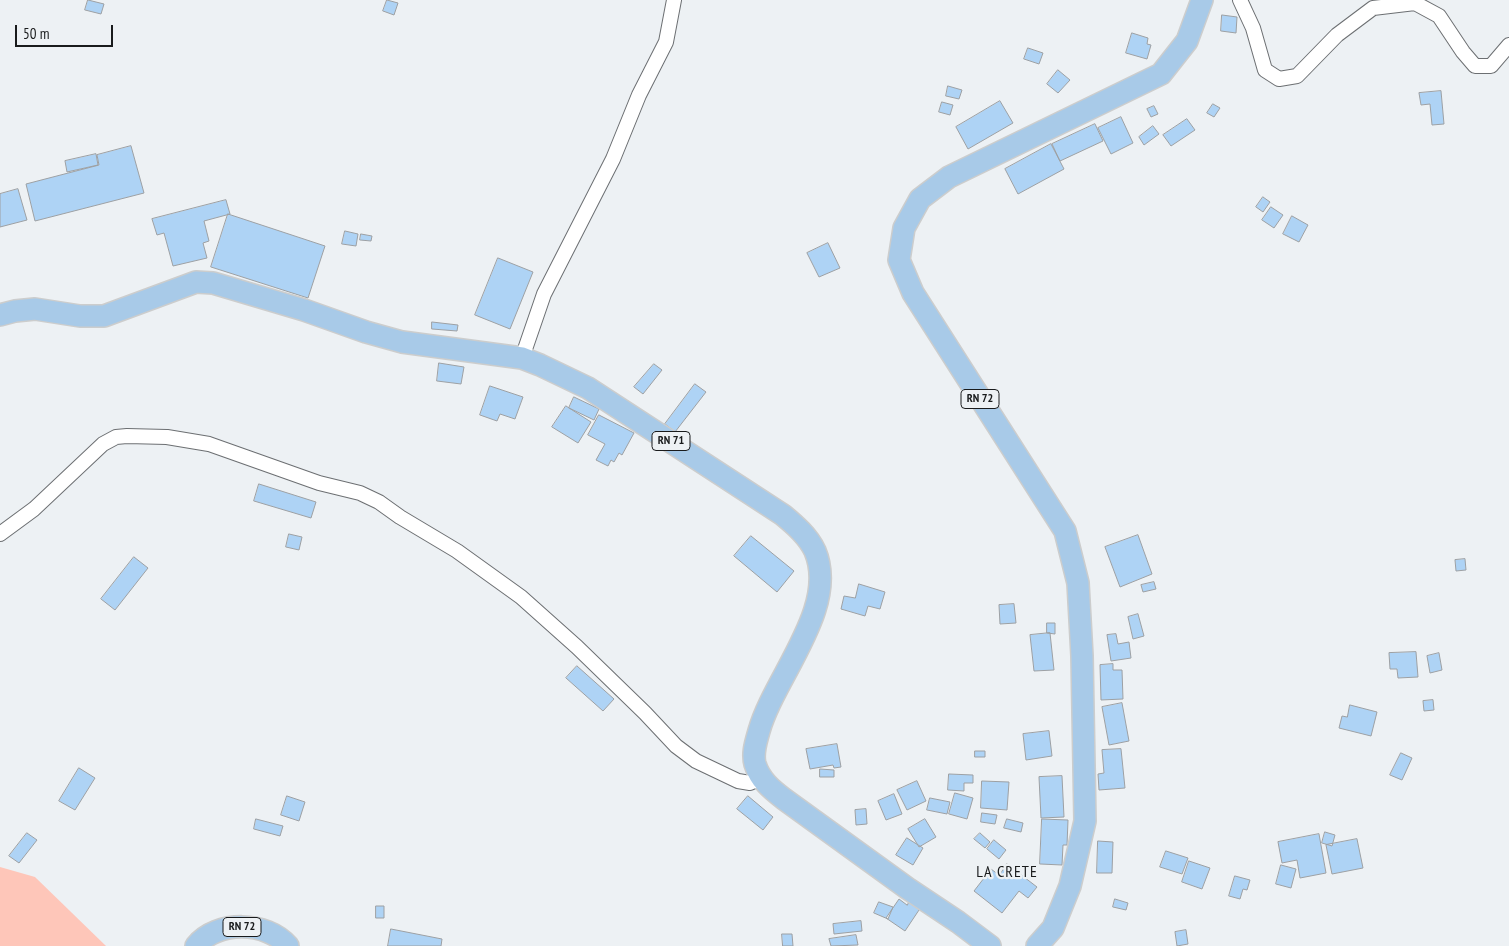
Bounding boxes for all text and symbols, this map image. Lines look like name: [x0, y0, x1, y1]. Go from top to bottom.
scale bar: [18, 15, 115, 47]
text: 50 m: [23, 24, 49, 43]
road number: RN 72: [961, 389, 999, 408]
road number: RN 71: [652, 432, 690, 451]
district label: LA CRETE: [975, 862, 1039, 882]
road number: RN 72: [223, 918, 261, 936]

